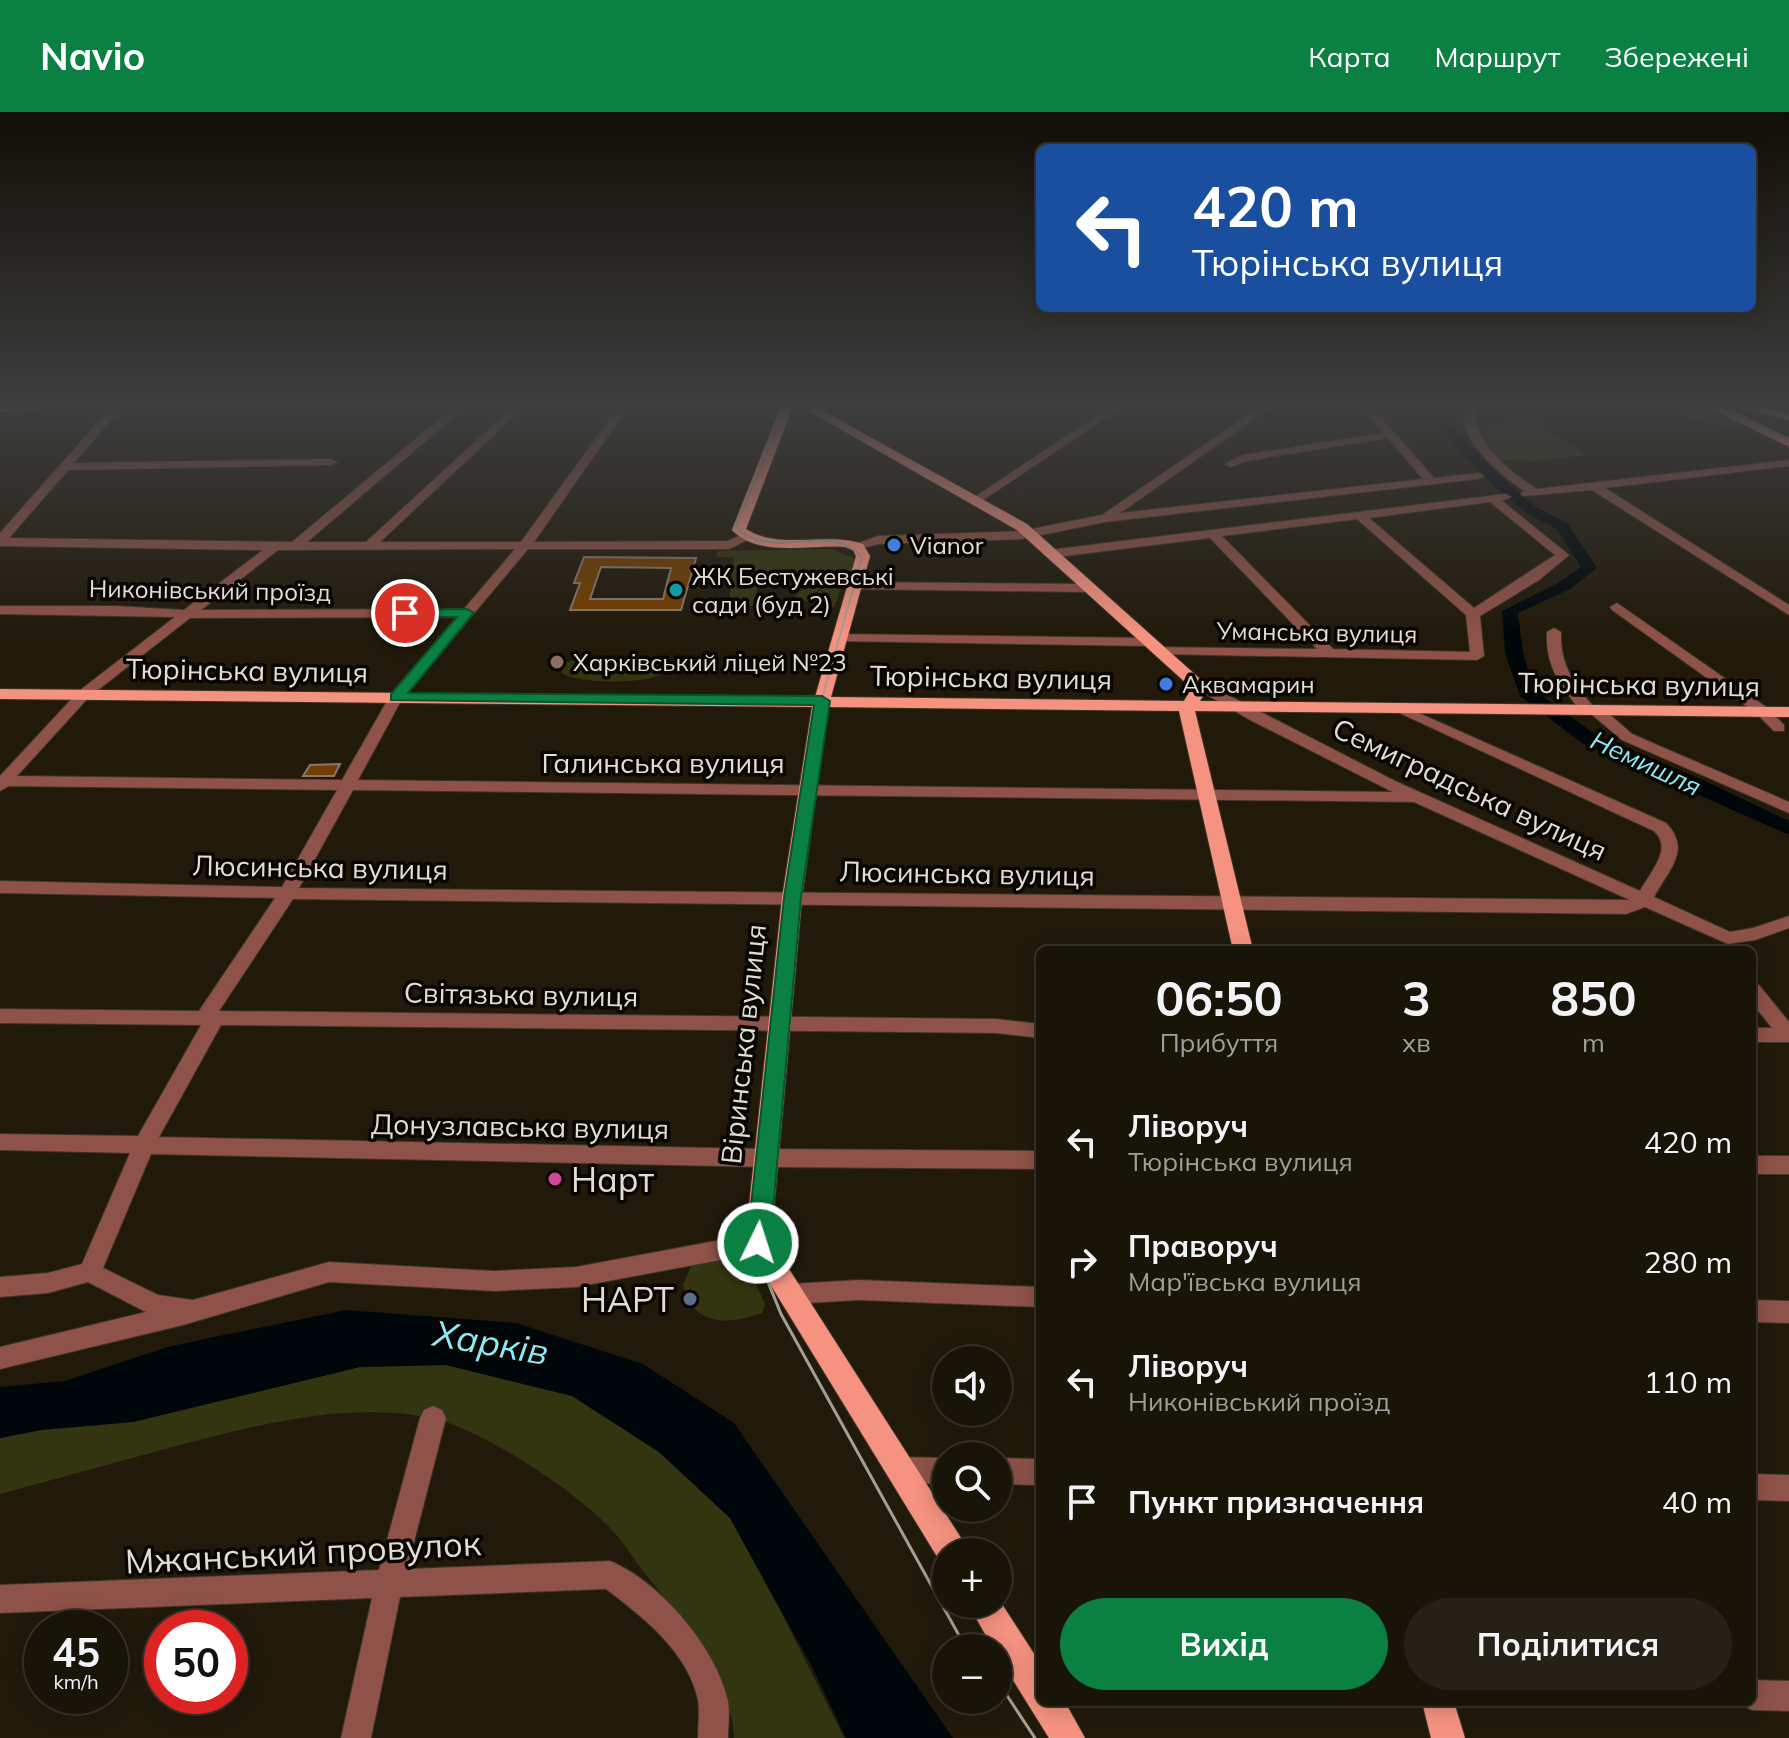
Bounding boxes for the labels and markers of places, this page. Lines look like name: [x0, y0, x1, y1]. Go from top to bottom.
place label: Vianor: [910, 530, 984, 560]
marker: Vianor: [885, 536, 903, 554]
place label: ЖК Бестужевські сади (буд 2): [692, 561, 894, 619]
pin: [371, 579, 439, 647]
marker: ЖК Бестужевські сади (буд 2): [667, 581, 685, 599]
place label: Харківський ліцей №23: [573, 647, 847, 677]
marker: Харківський ліцей №23: [548, 653, 566, 671]
place label: Аквамарин: [1182, 669, 1315, 699]
marker: Аквамарин: [1157, 675, 1175, 693]
place label: Нарт: [571, 1158, 655, 1201]
marker: Нарт: [546, 1170, 564, 1188]
place label: НАРТ: [581, 1278, 674, 1321]
marker: НАРТ: [681, 1290, 699, 1308]

